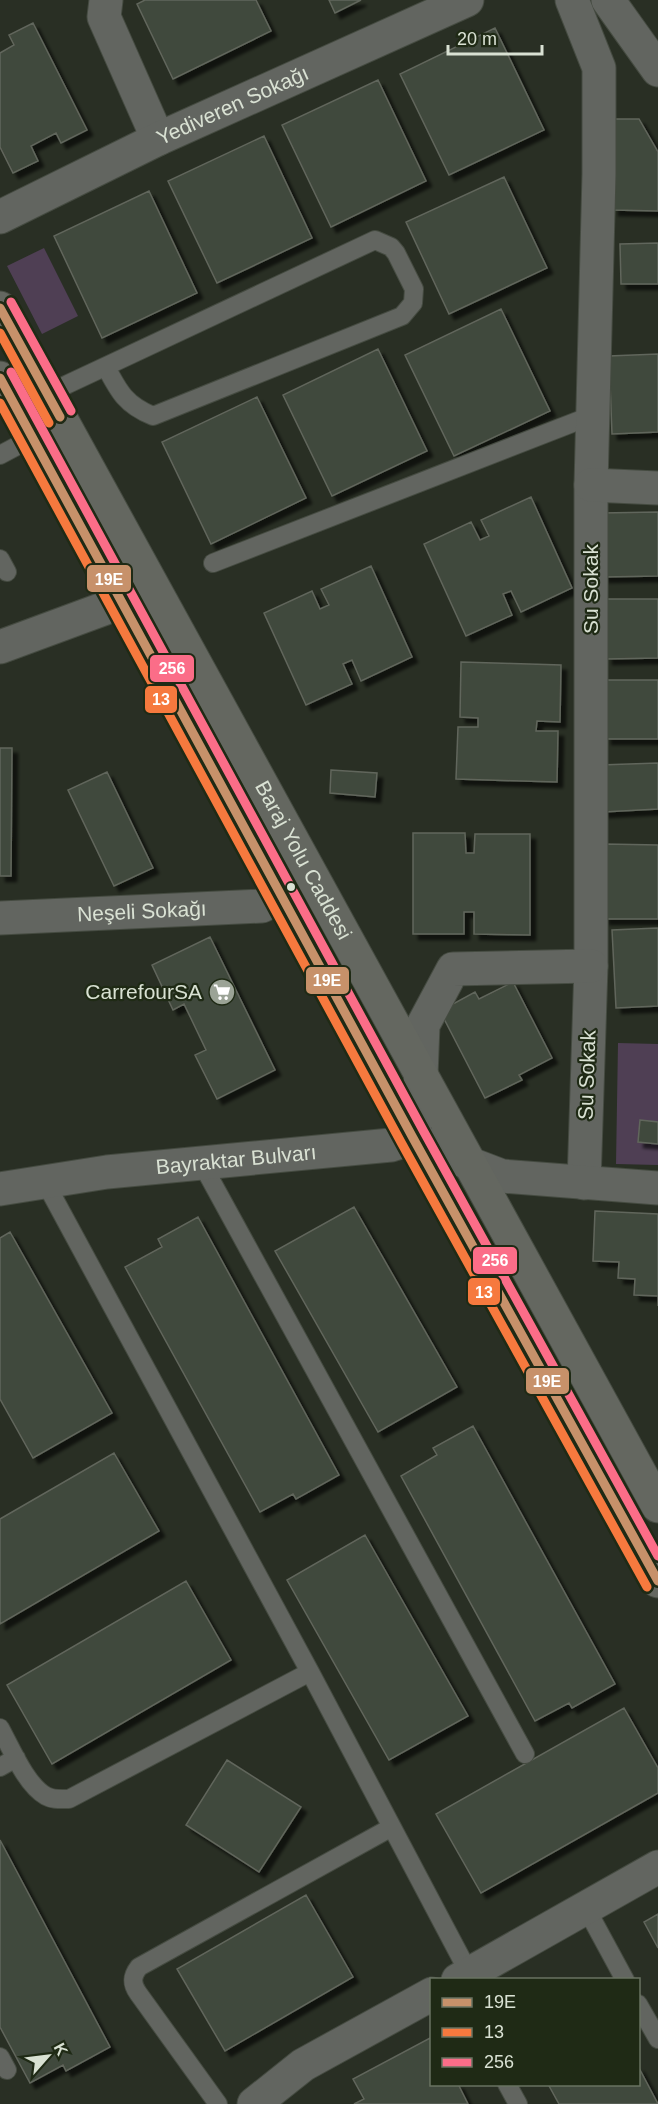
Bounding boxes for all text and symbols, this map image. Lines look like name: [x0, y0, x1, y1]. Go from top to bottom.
scale bar: [448, 18, 542, 56]
text: 20 m: [457, 29, 497, 49]
street label: Yediveren Sokağı: [153, 61, 312, 149]
street label: Su Sokak: [579, 544, 602, 634]
line badge: 19E: [86, 564, 132, 593]
text: 19E: [95, 571, 124, 588]
line badge: 256: [149, 654, 195, 683]
text: 256: [159, 660, 185, 677]
line badge: 13: [144, 685, 178, 714]
text: 13: [152, 691, 170, 708]
street label: Baraj Yolu Caddesi: [251, 777, 357, 943]
unlabelled marker: [285, 881, 297, 893]
street label: Neşeli Sokağı: [77, 897, 207, 925]
line badge: 19E: [305, 966, 350, 995]
text: 19E: [313, 972, 342, 989]
supermarket icon: CarrefourSA: [207, 977, 237, 1007]
place label: CarrefourSA: [85, 980, 202, 1003]
street label: Su Sokak: [573, 1029, 600, 1120]
street label: Bayraktar Bulvarı: [155, 1140, 317, 1178]
line badge: 256: [472, 1246, 518, 1275]
text: 256: [482, 1252, 508, 1269]
line badge: 13: [467, 1277, 501, 1306]
text: 13: [475, 1284, 493, 1301]
line badge: 19E: [525, 1367, 570, 1395]
text: 19E: [533, 1373, 562, 1390]
legend: [430, 1978, 640, 2086]
text: 19E: [484, 1992, 516, 2012]
text: 13: [484, 2022, 504, 2042]
north arrow: [18, 2026, 78, 2086]
text: K: [51, 2040, 71, 2059]
text: 256: [484, 2052, 514, 2072]

